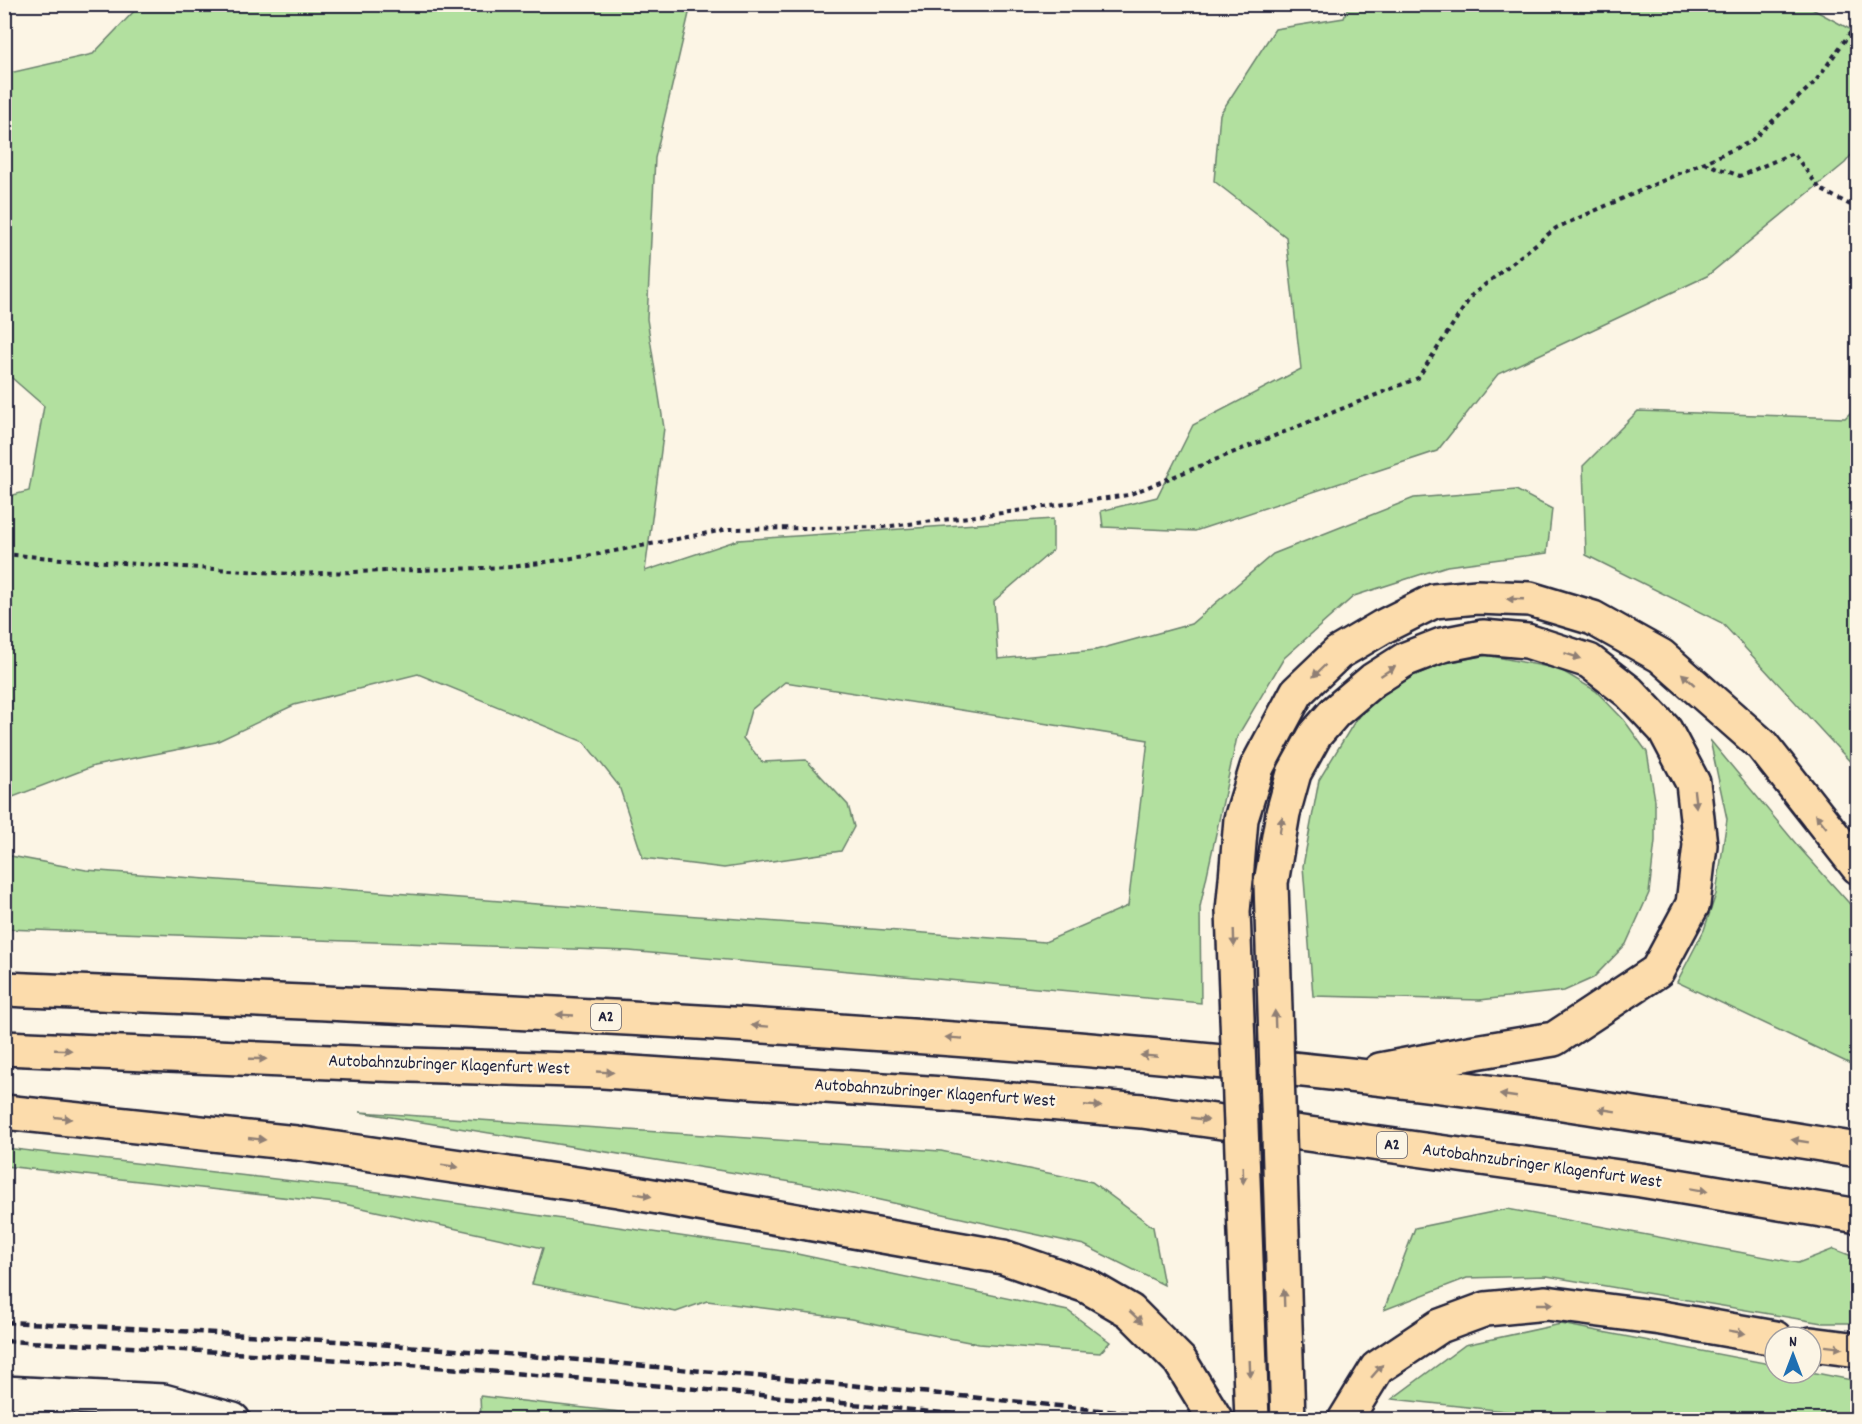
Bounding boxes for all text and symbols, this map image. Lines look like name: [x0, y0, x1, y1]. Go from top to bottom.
one-way arrow: [1505, 594, 1524, 603]
one-way arrow: [1564, 651, 1582, 661]
one-way arrow: [1312, 664, 1327, 678]
one-way arrow: [1380, 666, 1396, 677]
one-way arrow: [1680, 673, 1696, 686]
one-way arrow: [1690, 789, 1699, 808]
one-way arrow: [1815, 814, 1827, 829]
one-way arrow: [1276, 816, 1285, 835]
one-way arrow: [1230, 928, 1239, 947]
road number: A2: [591, 1004, 621, 1030]
one-way arrow: [556, 1010, 575, 1019]
one-way arrow: [1271, 1010, 1280, 1029]
one-way arrow: [750, 1021, 769, 1031]
one-way arrow: [945, 1034, 964, 1043]
one-way arrow: [53, 1046, 72, 1055]
street label: Autobahnzubringer Klagenfurt West: [328, 1049, 570, 1083]
one-way arrow: [1139, 1051, 1158, 1061]
one-way arrow: [248, 1054, 267, 1063]
one-way arrow: [595, 1067, 614, 1076]
street label: Autobahnzubringer Klagenfurt West: [814, 1073, 1057, 1115]
one-way arrow: [1498, 1091, 1517, 1101]
one-way arrow: [1083, 1102, 1102, 1111]
one-way arrow: [1597, 1106, 1616, 1115]
one-way arrow: [53, 1113, 72, 1123]
one-way arrow: [1191, 1114, 1210, 1123]
road number: A2: [1377, 1132, 1407, 1158]
one-way arrow: [247, 1134, 266, 1144]
one-way arrow: [1790, 1136, 1809, 1145]
street label: Autobahnzubringer Klagenfurt West: [1421, 1138, 1664, 1196]
one-way arrow: [440, 1161, 459, 1170]
one-way arrow: [1239, 1165, 1248, 1184]
one-way arrow: [1689, 1185, 1708, 1194]
one-way arrow: [633, 1190, 652, 1199]
one-way arrow: [1279, 1289, 1289, 1308]
one-way arrow: [1535, 1299, 1554, 1309]
one-way arrow: [1129, 1310, 1143, 1324]
north arrow: [1763, 1325, 1823, 1385]
one-way arrow: [1728, 1327, 1747, 1336]
text: N: [1789, 1331, 1797, 1354]
one-way arrow: [1825, 1342, 1844, 1351]
one-way arrow: [1246, 1360, 1255, 1379]
one-way arrow: [1370, 1364, 1383, 1379]

